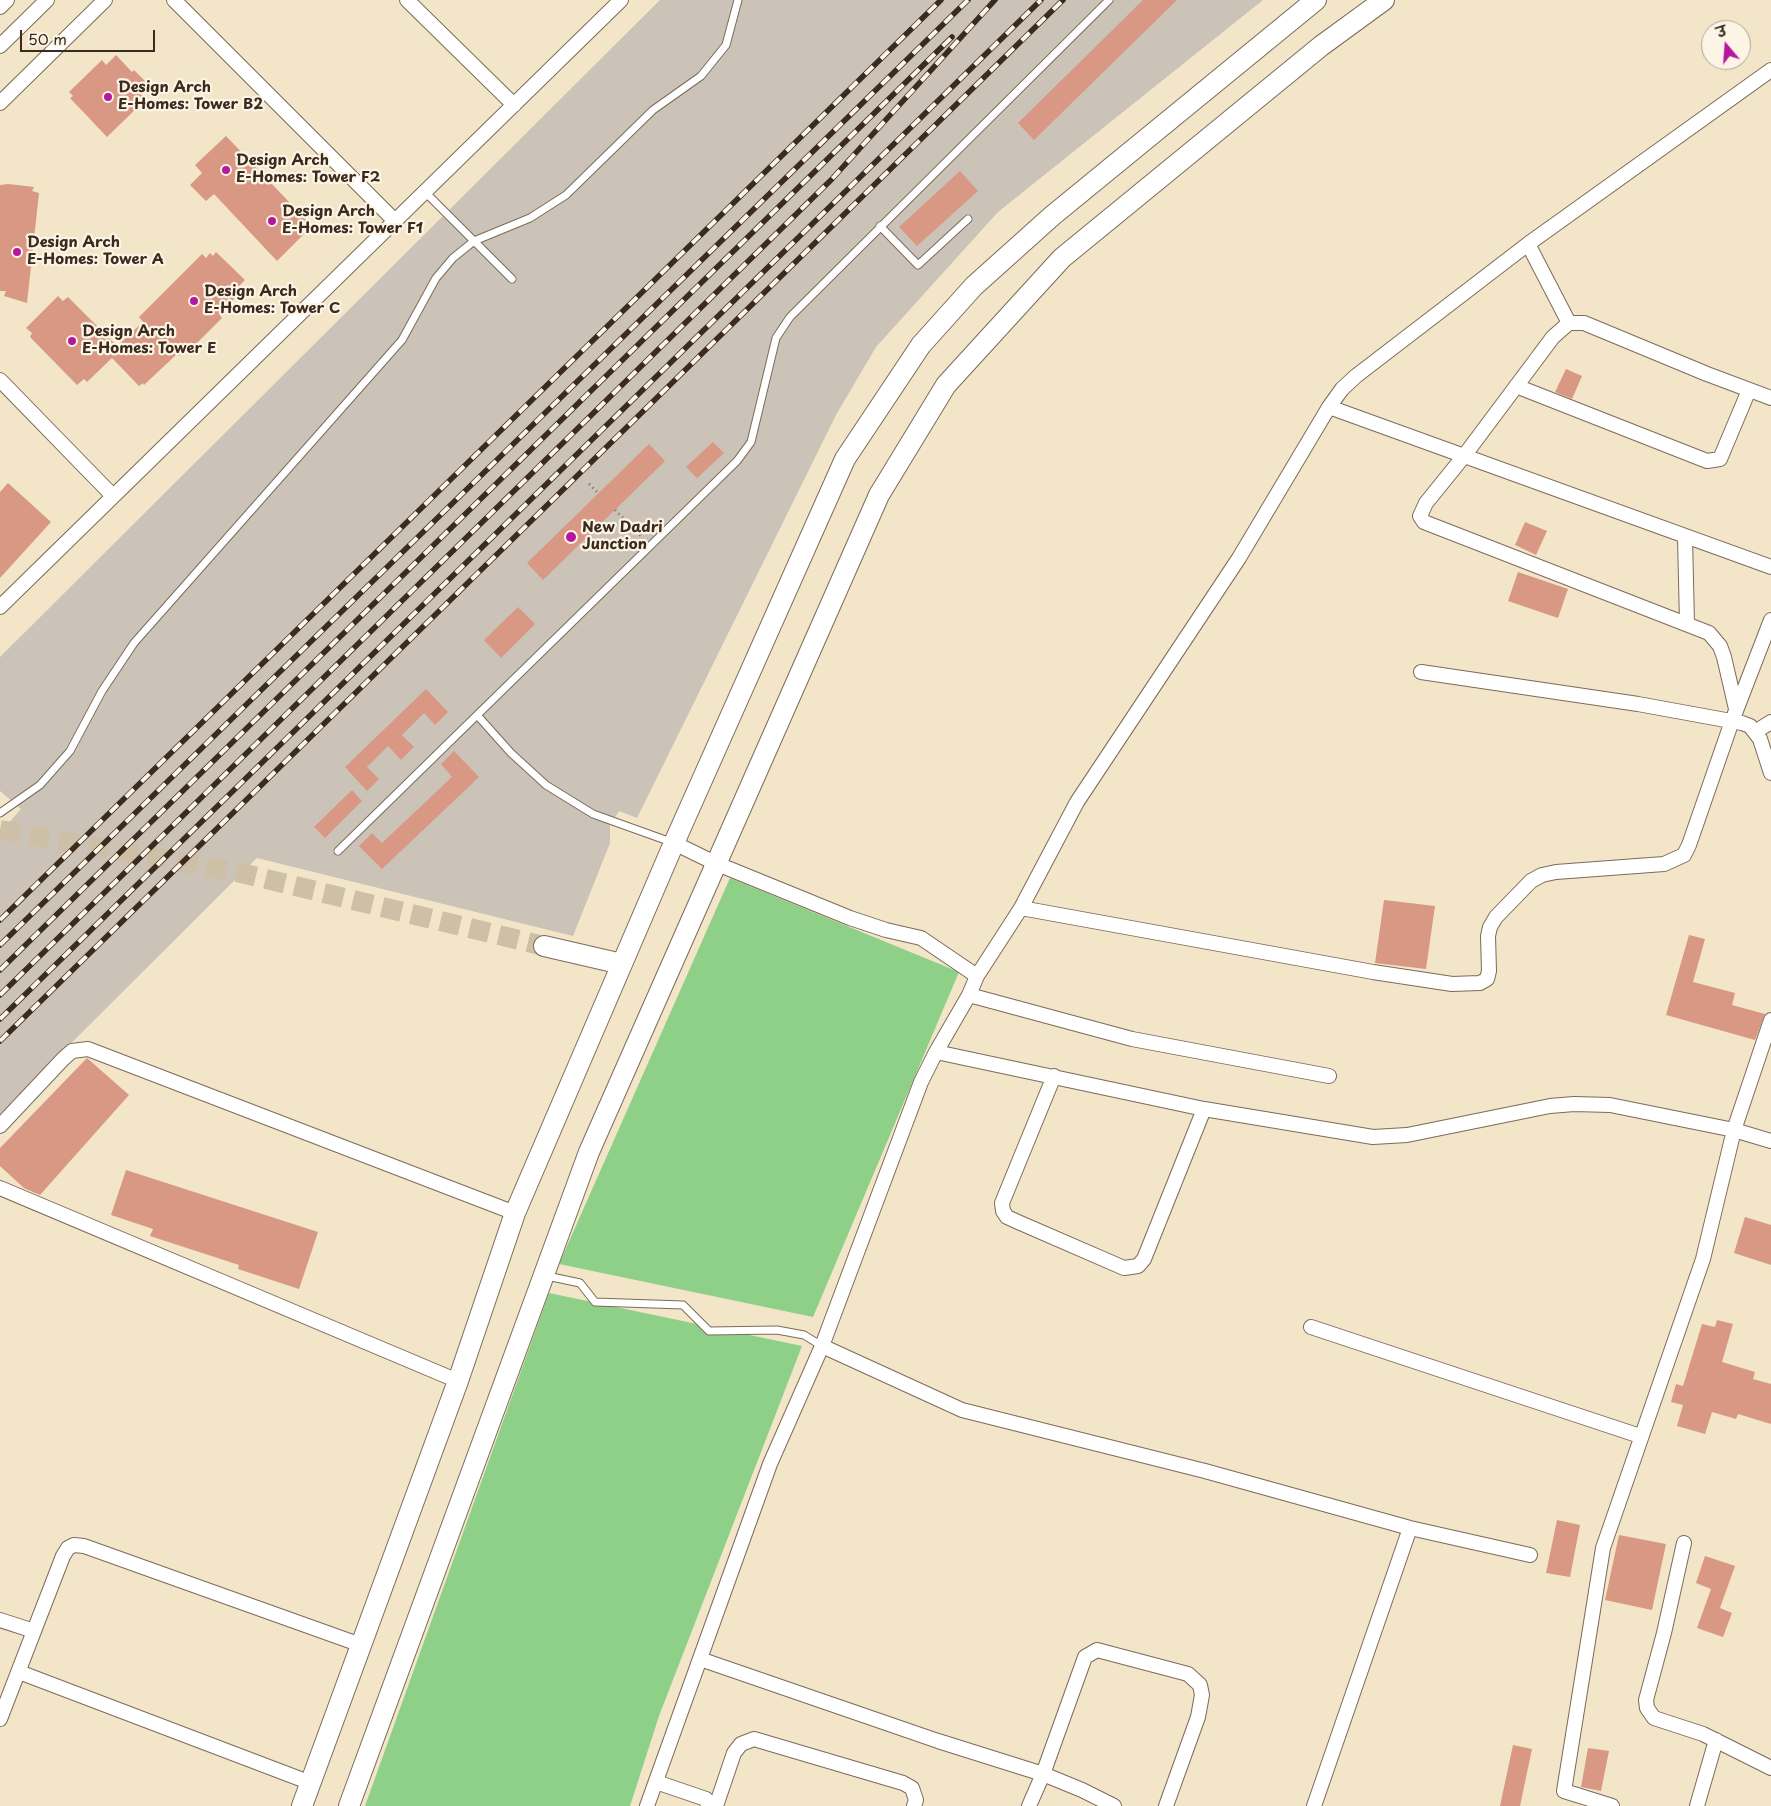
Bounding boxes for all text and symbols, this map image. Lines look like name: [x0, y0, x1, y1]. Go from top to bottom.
scale bar: [22, 20, 158, 52]
north arrow: [1701, 20, 1751, 70]
text: उ: [1714, 20, 1729, 43]
text: 50 m: [28, 27, 67, 50]
place label: Design Arch E-Homes: Tower B2: [118, 79, 263, 114]
marker: Design Arch E-Homes: Tower B2: [102, 91, 114, 103]
place label: Design Arch E-Homes: Tower F2: [236, 152, 380, 187]
marker: Design Arch E-Homes: Tower F2: [220, 164, 232, 176]
place label: Design Arch E-Homes: Tower F1: [282, 203, 423, 238]
marker: Design Arch E-Homes: Tower F1: [266, 215, 278, 227]
place label: Design Arch E-Homes: Tower A: [27, 234, 164, 269]
marker: Design Arch E-Homes: Tower A: [11, 246, 23, 258]
place label: Design Arch E-Homes: Tower C: [204, 283, 340, 318]
marker: Design Arch E-Homes: Tower C: [188, 295, 200, 307]
place label: Design Arch E-Homes: Tower E: [82, 323, 216, 358]
marker: Design Arch E-Homes: Tower E: [66, 335, 78, 347]
place label: New Dadri Junction: [582, 519, 662, 554]
marker: New Dadri Junction: [564, 530, 578, 544]

